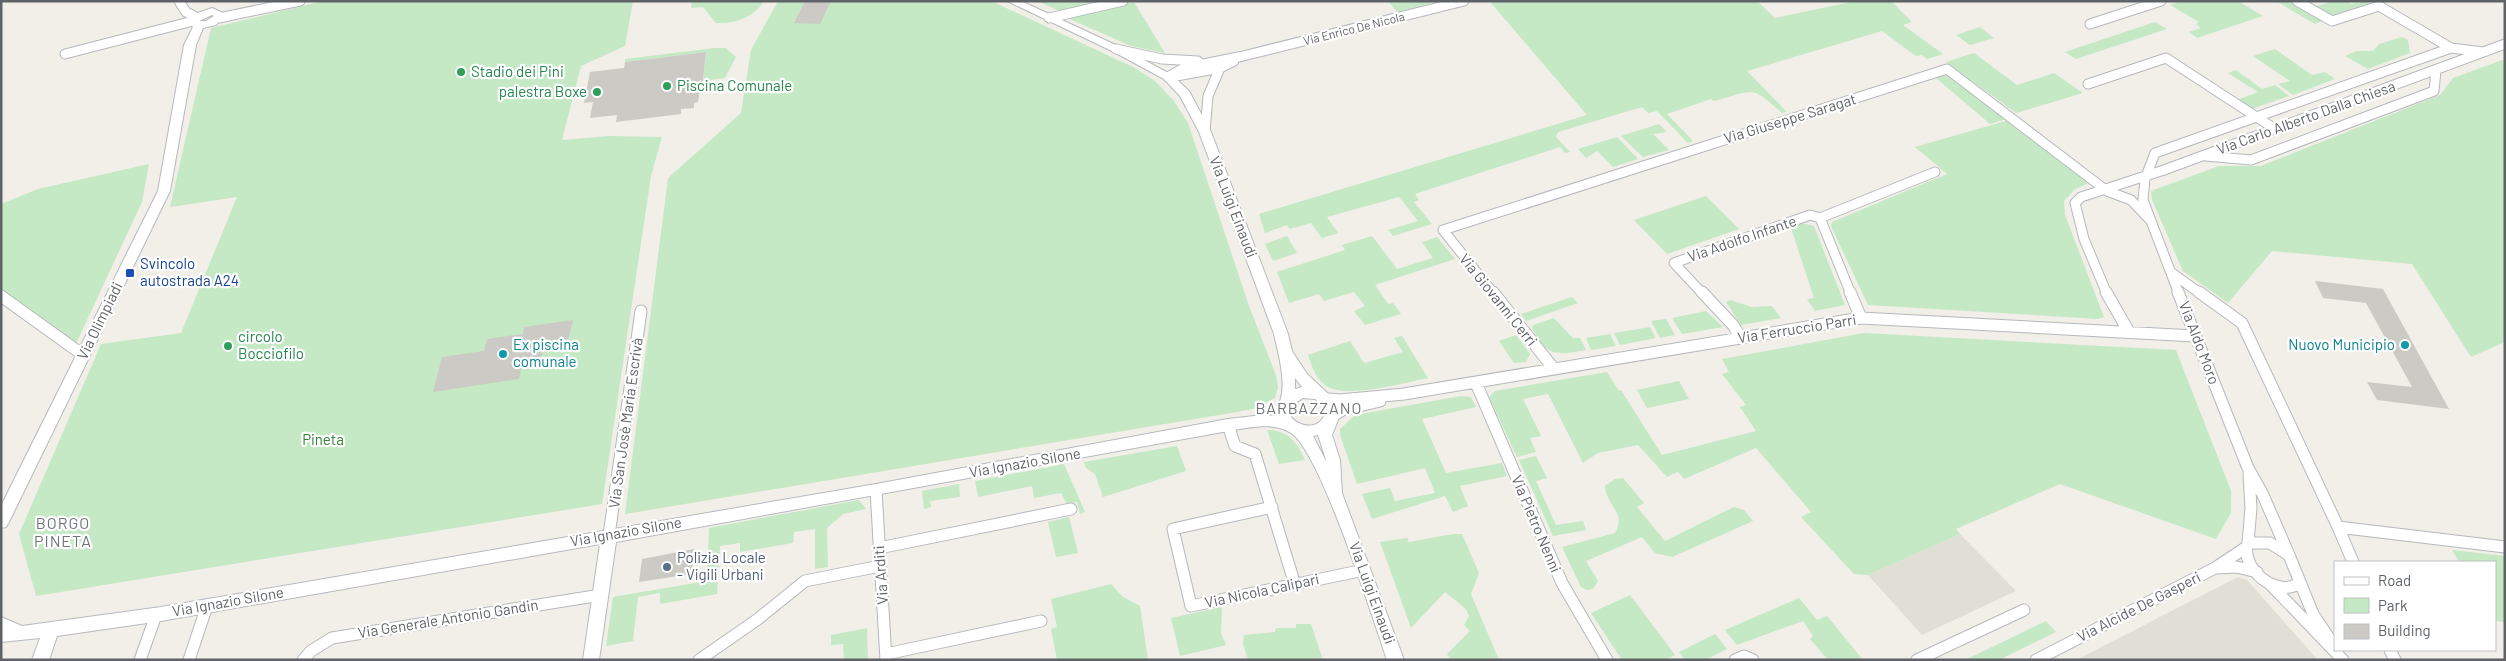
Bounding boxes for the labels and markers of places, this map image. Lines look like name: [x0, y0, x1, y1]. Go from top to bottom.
place label: Stadio dei Pini: [471, 62, 564, 80]
marker: Stadio dei Pini: [455, 66, 467, 78]
place label: Piscina Comunale: [677, 76, 792, 94]
marker: Piscina Comunale: [661, 80, 673, 92]
place label: palestra Boxe: [499, 82, 587, 100]
marker: palestra Boxe: [591, 86, 603, 98]
place label: Svincolo autostrada A24: [140, 254, 239, 289]
marker: Svincolo autostrada A24: [124, 267, 136, 279]
place label: circolo Bocciofilo: [238, 327, 304, 362]
place label: Ex piscina comunale: [513, 335, 579, 370]
place label: Nuovo Municipio: [2288, 335, 2395, 353]
marker: Nuovo Municipio: [2399, 339, 2411, 351]
marker: circolo Bocciofilo: [222, 340, 234, 352]
marker: Ex piscina comunale: [497, 348, 509, 360]
place label: Polizia Locale - Vigili Urbani: [677, 548, 766, 583]
marker: Polizia Locale - Vigili Urbani: [661, 561, 673, 573]

